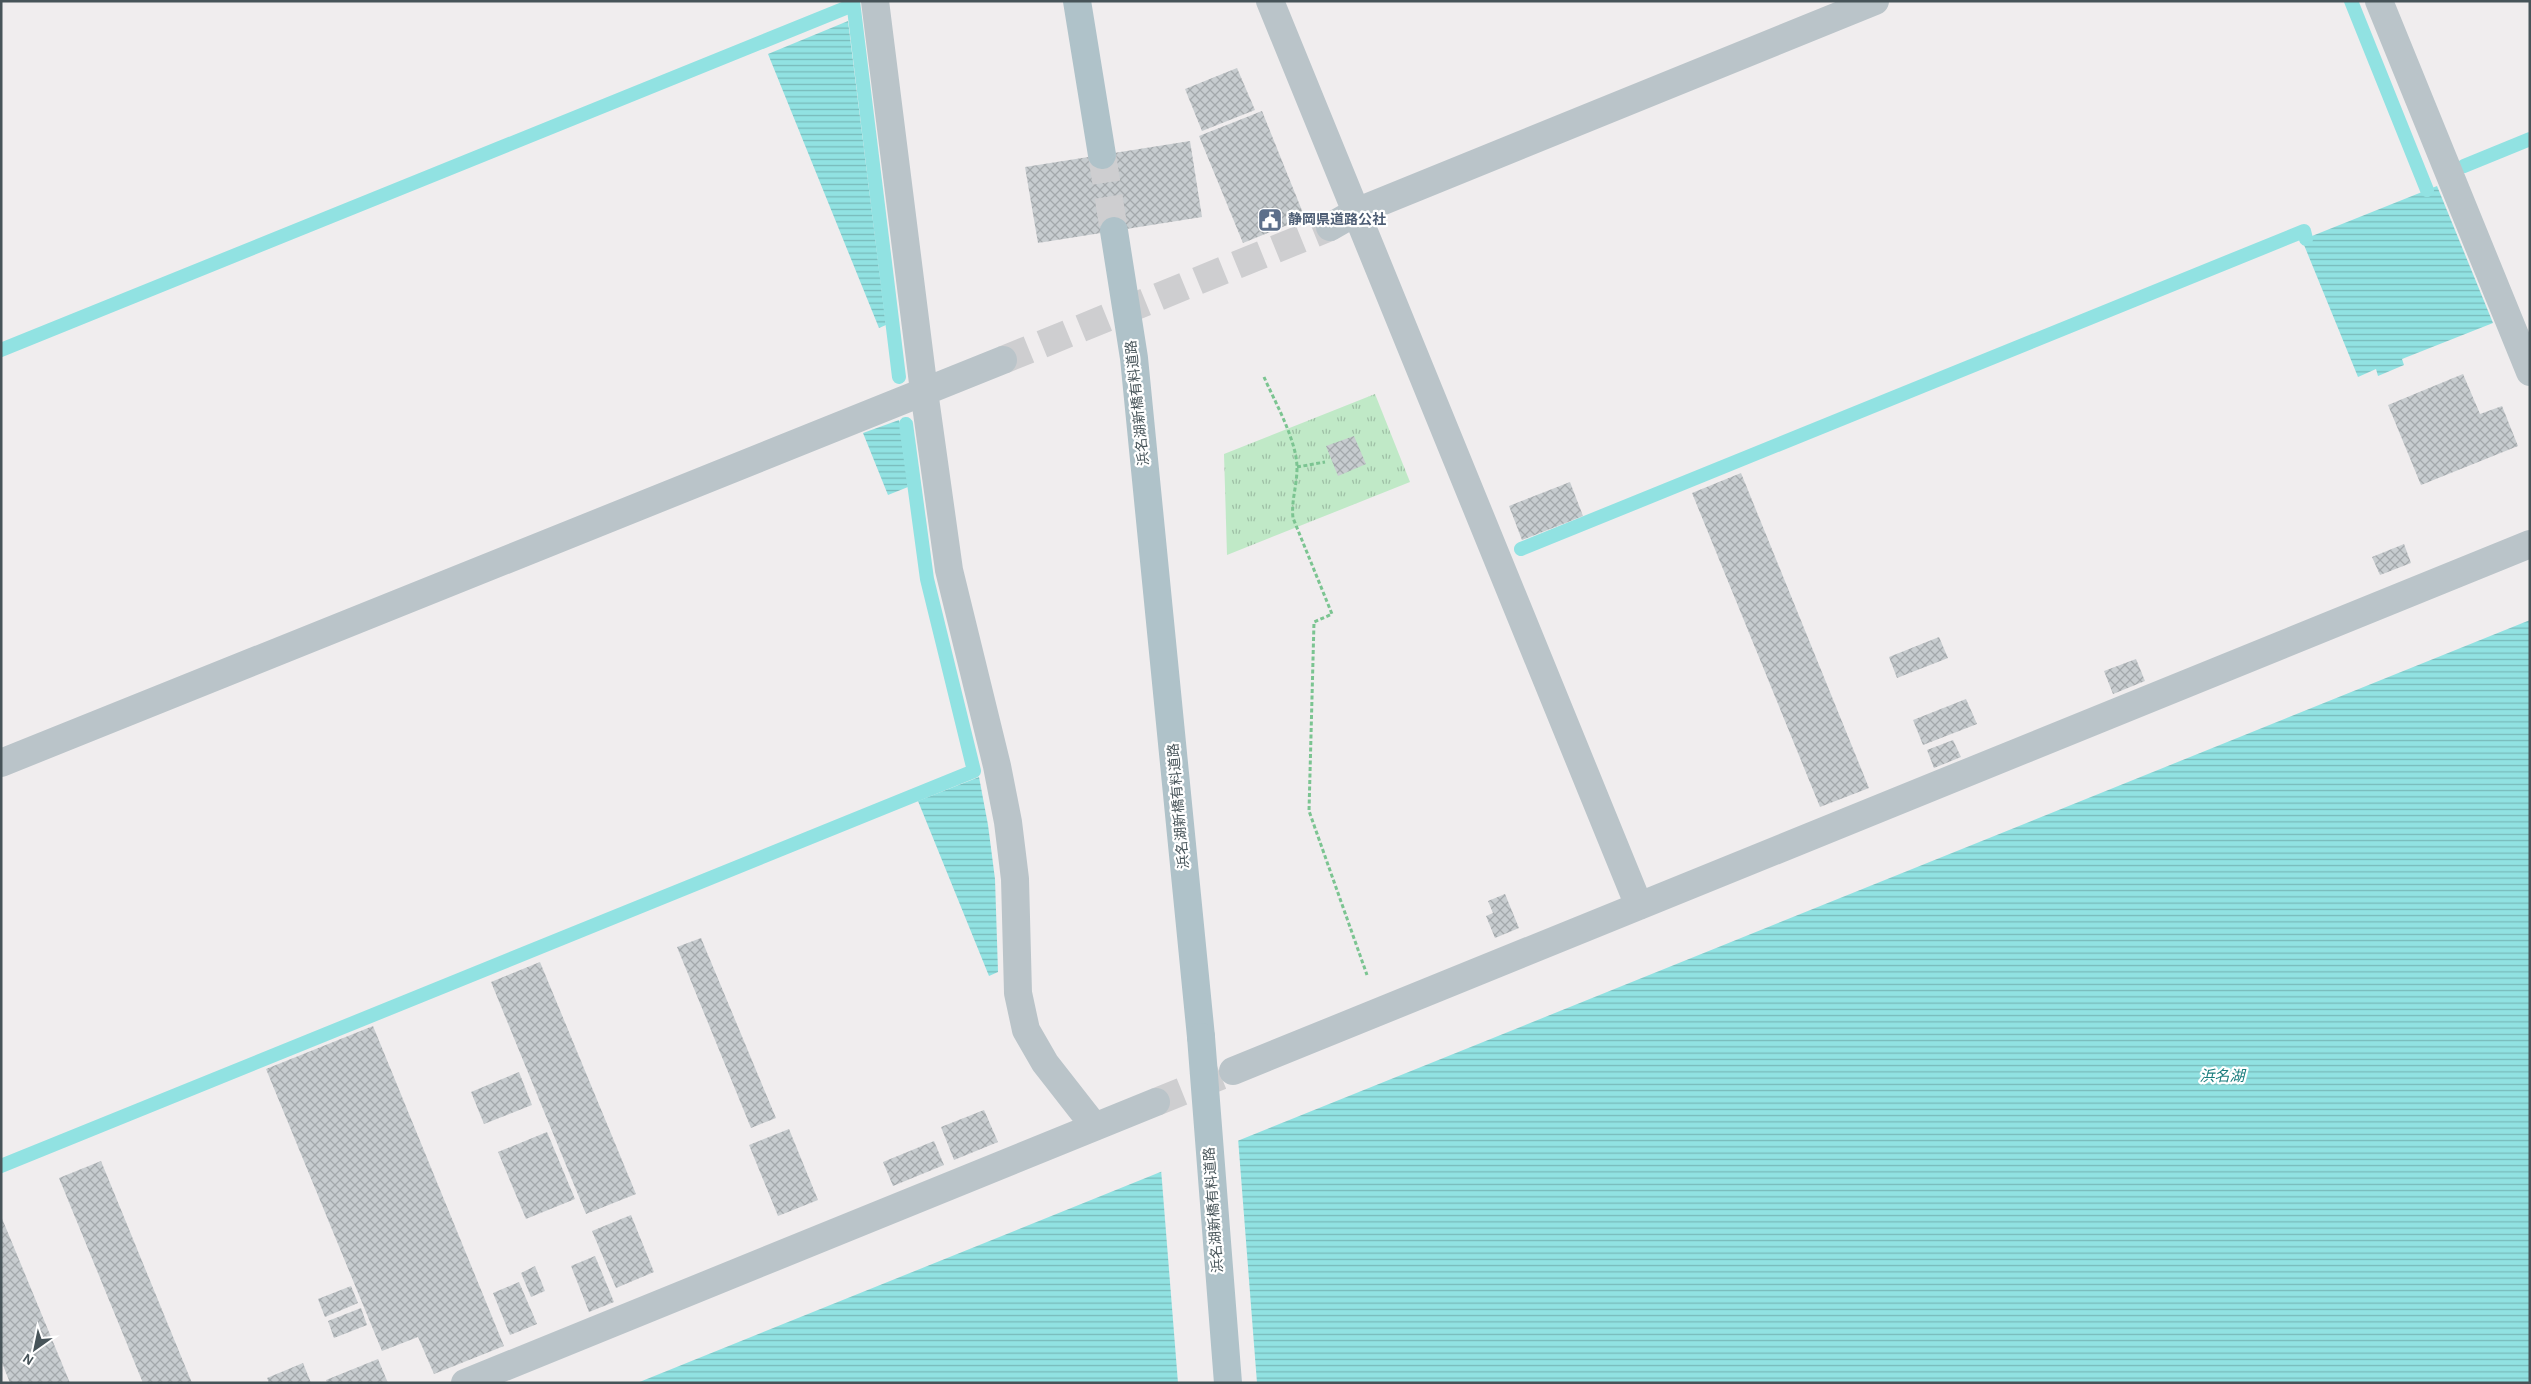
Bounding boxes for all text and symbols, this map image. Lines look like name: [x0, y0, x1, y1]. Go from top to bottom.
public building icon: 静岡県道路公社: [1257, 207, 1283, 233]
place label: 静岡県道路公社: [1288, 211, 1386, 227]
street label: 浜名湖新橋有料道路: [1122, 340, 1152, 467]
street label: 浜名湖新橋有料道路: [1165, 743, 1191, 870]
water label: 浜名湖: [2199, 1068, 2246, 1084]
street label: 浜名湖新橋有料道路: [1201, 1147, 1225, 1273]
north arrow: [10, 1324, 60, 1374]
text: N: [21, 1351, 36, 1368]

